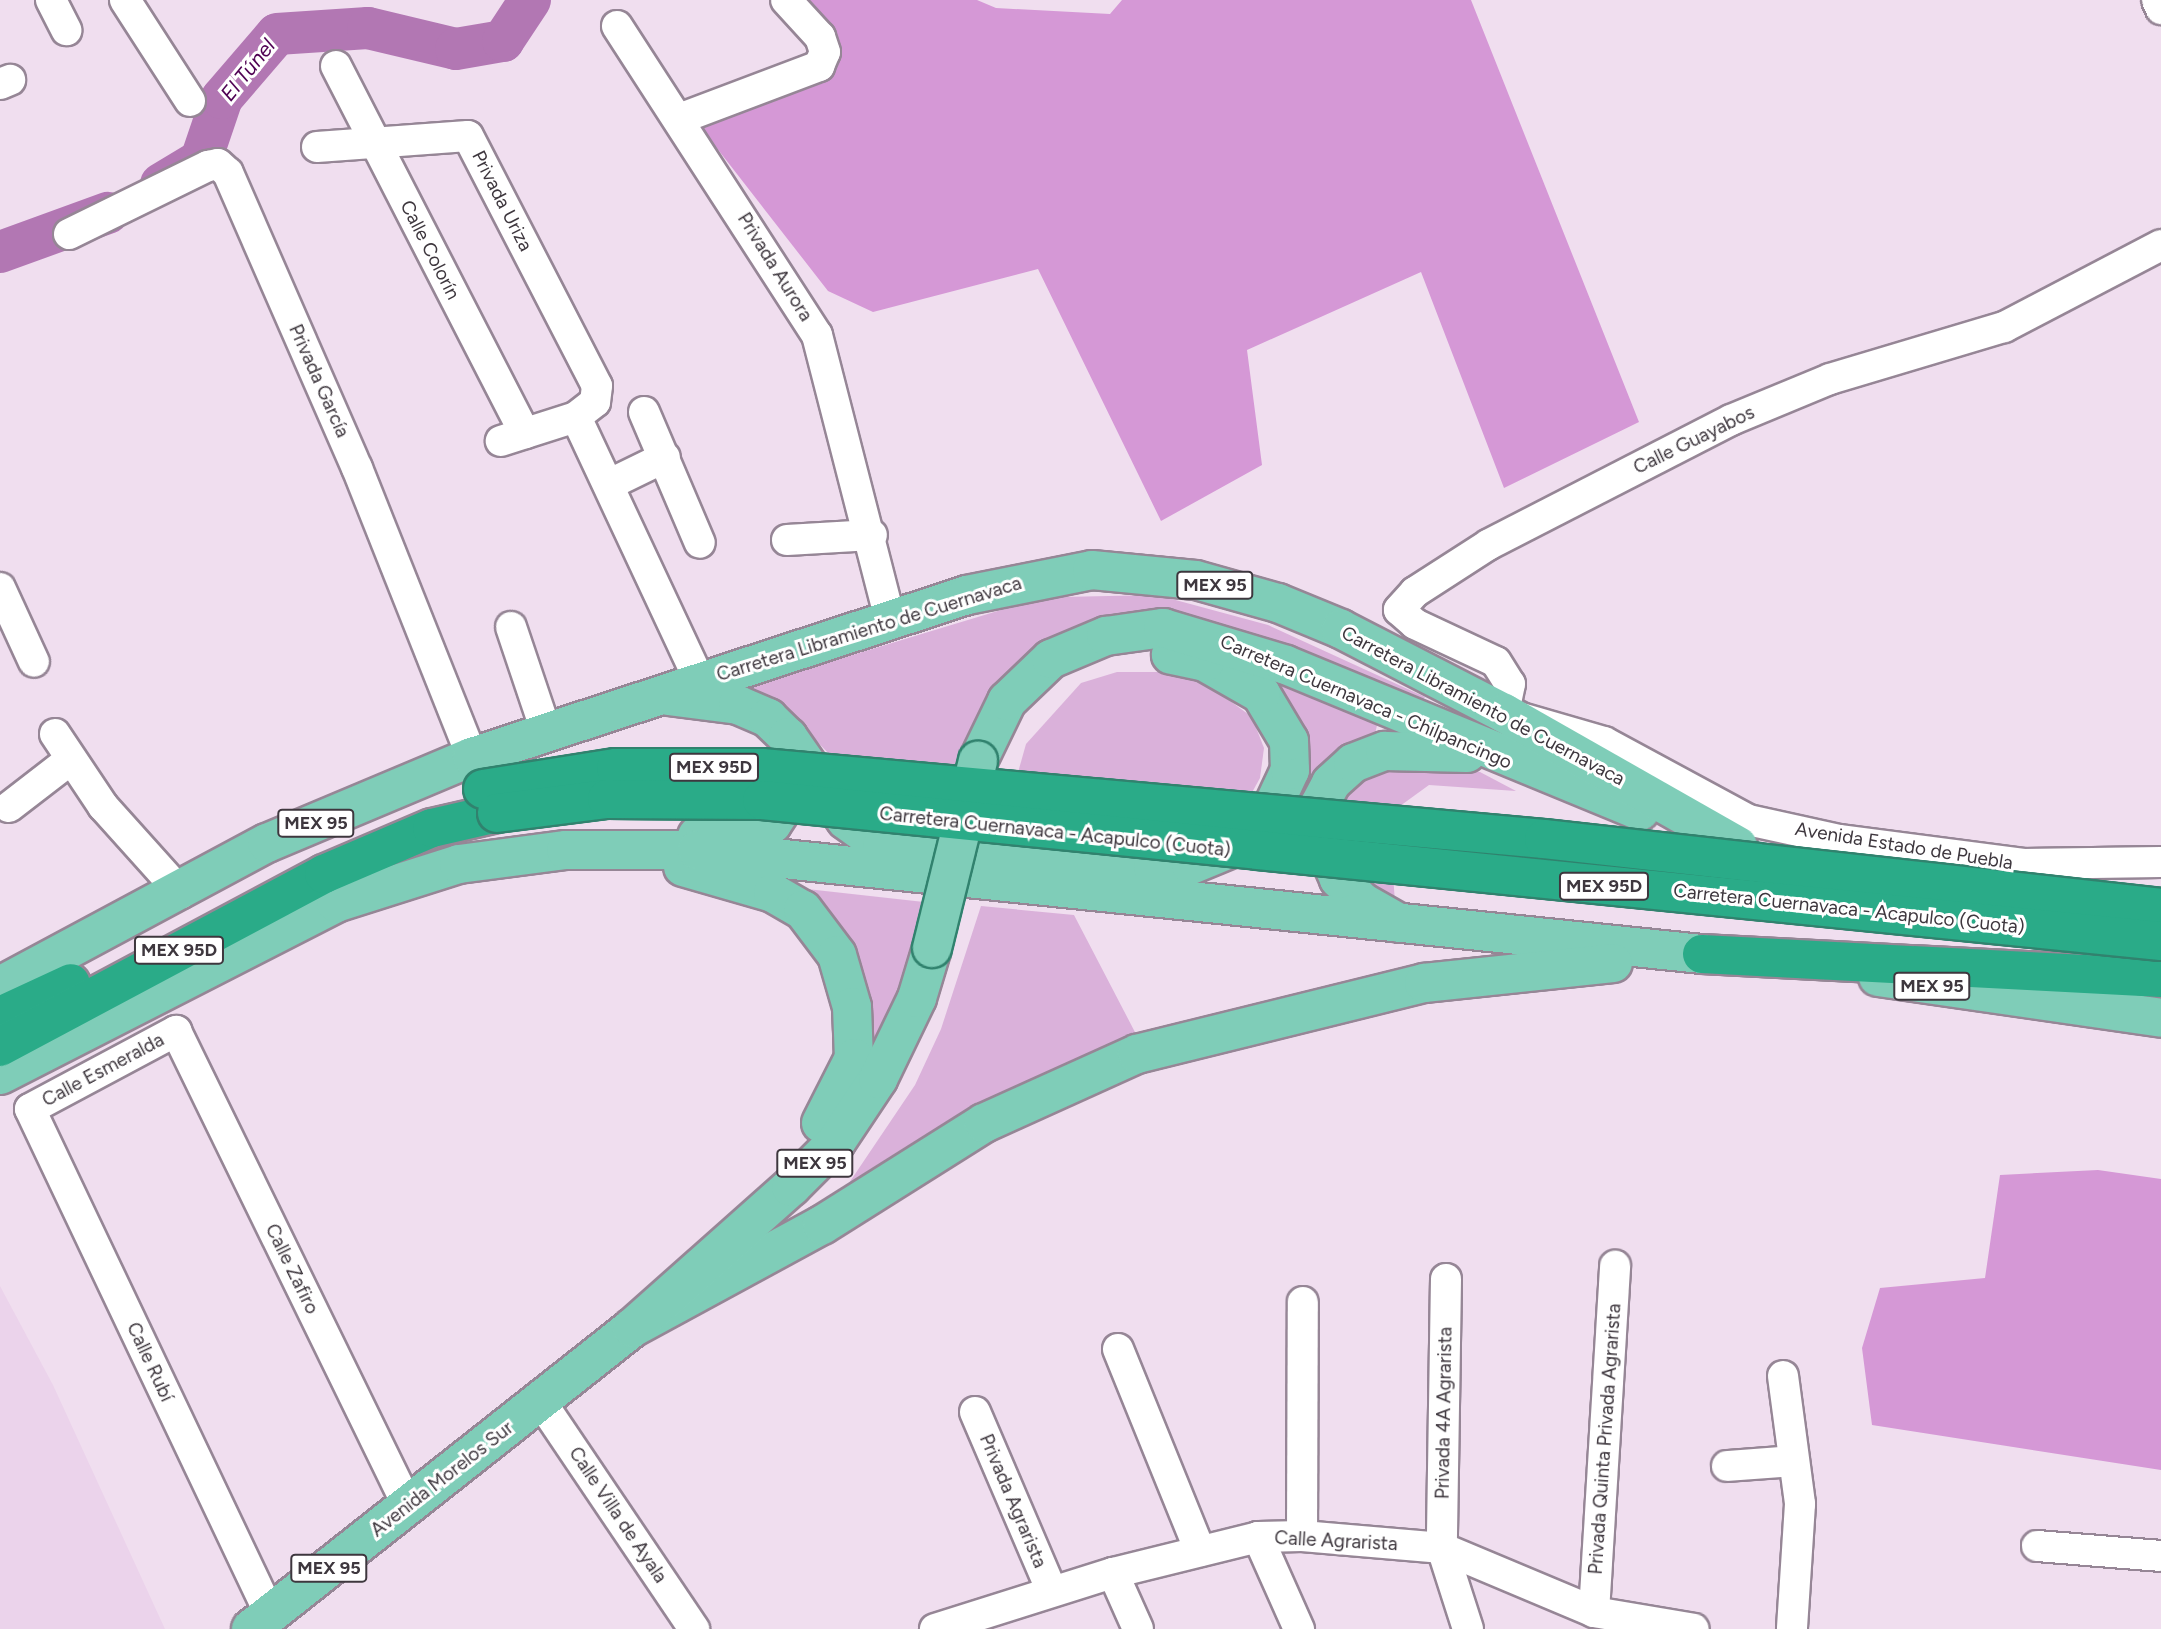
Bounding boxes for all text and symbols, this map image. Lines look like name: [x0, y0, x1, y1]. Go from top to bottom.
water label: El Túnel: [215, 34, 281, 106]
street label: Privada Uriza: [467, 147, 537, 255]
street label: Calle Colorín: [395, 197, 465, 303]
street label: Privada Aurora: [733, 209, 817, 325]
street label: Privada García: [284, 321, 354, 441]
street label: Calle Guayabos: [1630, 401, 1758, 479]
road number: MEX 95: [1175, 570, 1255, 600]
street label: Carretera Libramiento de Cuernavaca: [714, 572, 1024, 686]
street label: Carretera Libramiento de Cuernavaca: [1337, 621, 1629, 791]
street label: Carretera Cuernavaca - Chilpancingo: [1217, 630, 1515, 774]
road number: MEX 95D: [668, 752, 760, 782]
street label: Carretera Cuernavaca - Acapulco (Cuota): [878, 802, 1232, 862]
road number: MEX 95: [276, 808, 356, 838]
street label: Avenida Estado de Puebla: [1794, 818, 2014, 874]
road number: MEX 95D: [1558, 872, 1650, 900]
street label: Carretera Cuernavaca - Acapulco (Cuota): [1672, 879, 2026, 939]
road number: MEX 95D: [134, 936, 224, 965]
road number: MEX 95: [1892, 972, 1972, 1001]
street label: Calle Esmeralda: [38, 1028, 168, 1112]
road number: MEX 95: [775, 1148, 855, 1178]
street label: Calle Zafiro: [260, 1220, 324, 1318]
street label: Privada Quinta Privada Agrarista: [1584, 1303, 1626, 1575]
street label: Calle Rubí: [122, 1319, 178, 1405]
street label: Privada 4A Agrarista: [1431, 1327, 1457, 1499]
street label: Avenida Morelos Sur: [366, 1416, 518, 1542]
street label: Privada Agrarista: [975, 1431, 1051, 1571]
street label: Calle Villa de Ayala: [564, 1443, 672, 1587]
street label: Calle Agrarista: [1274, 1526, 1398, 1556]
road number: MEX 95: [289, 1554, 369, 1582]

